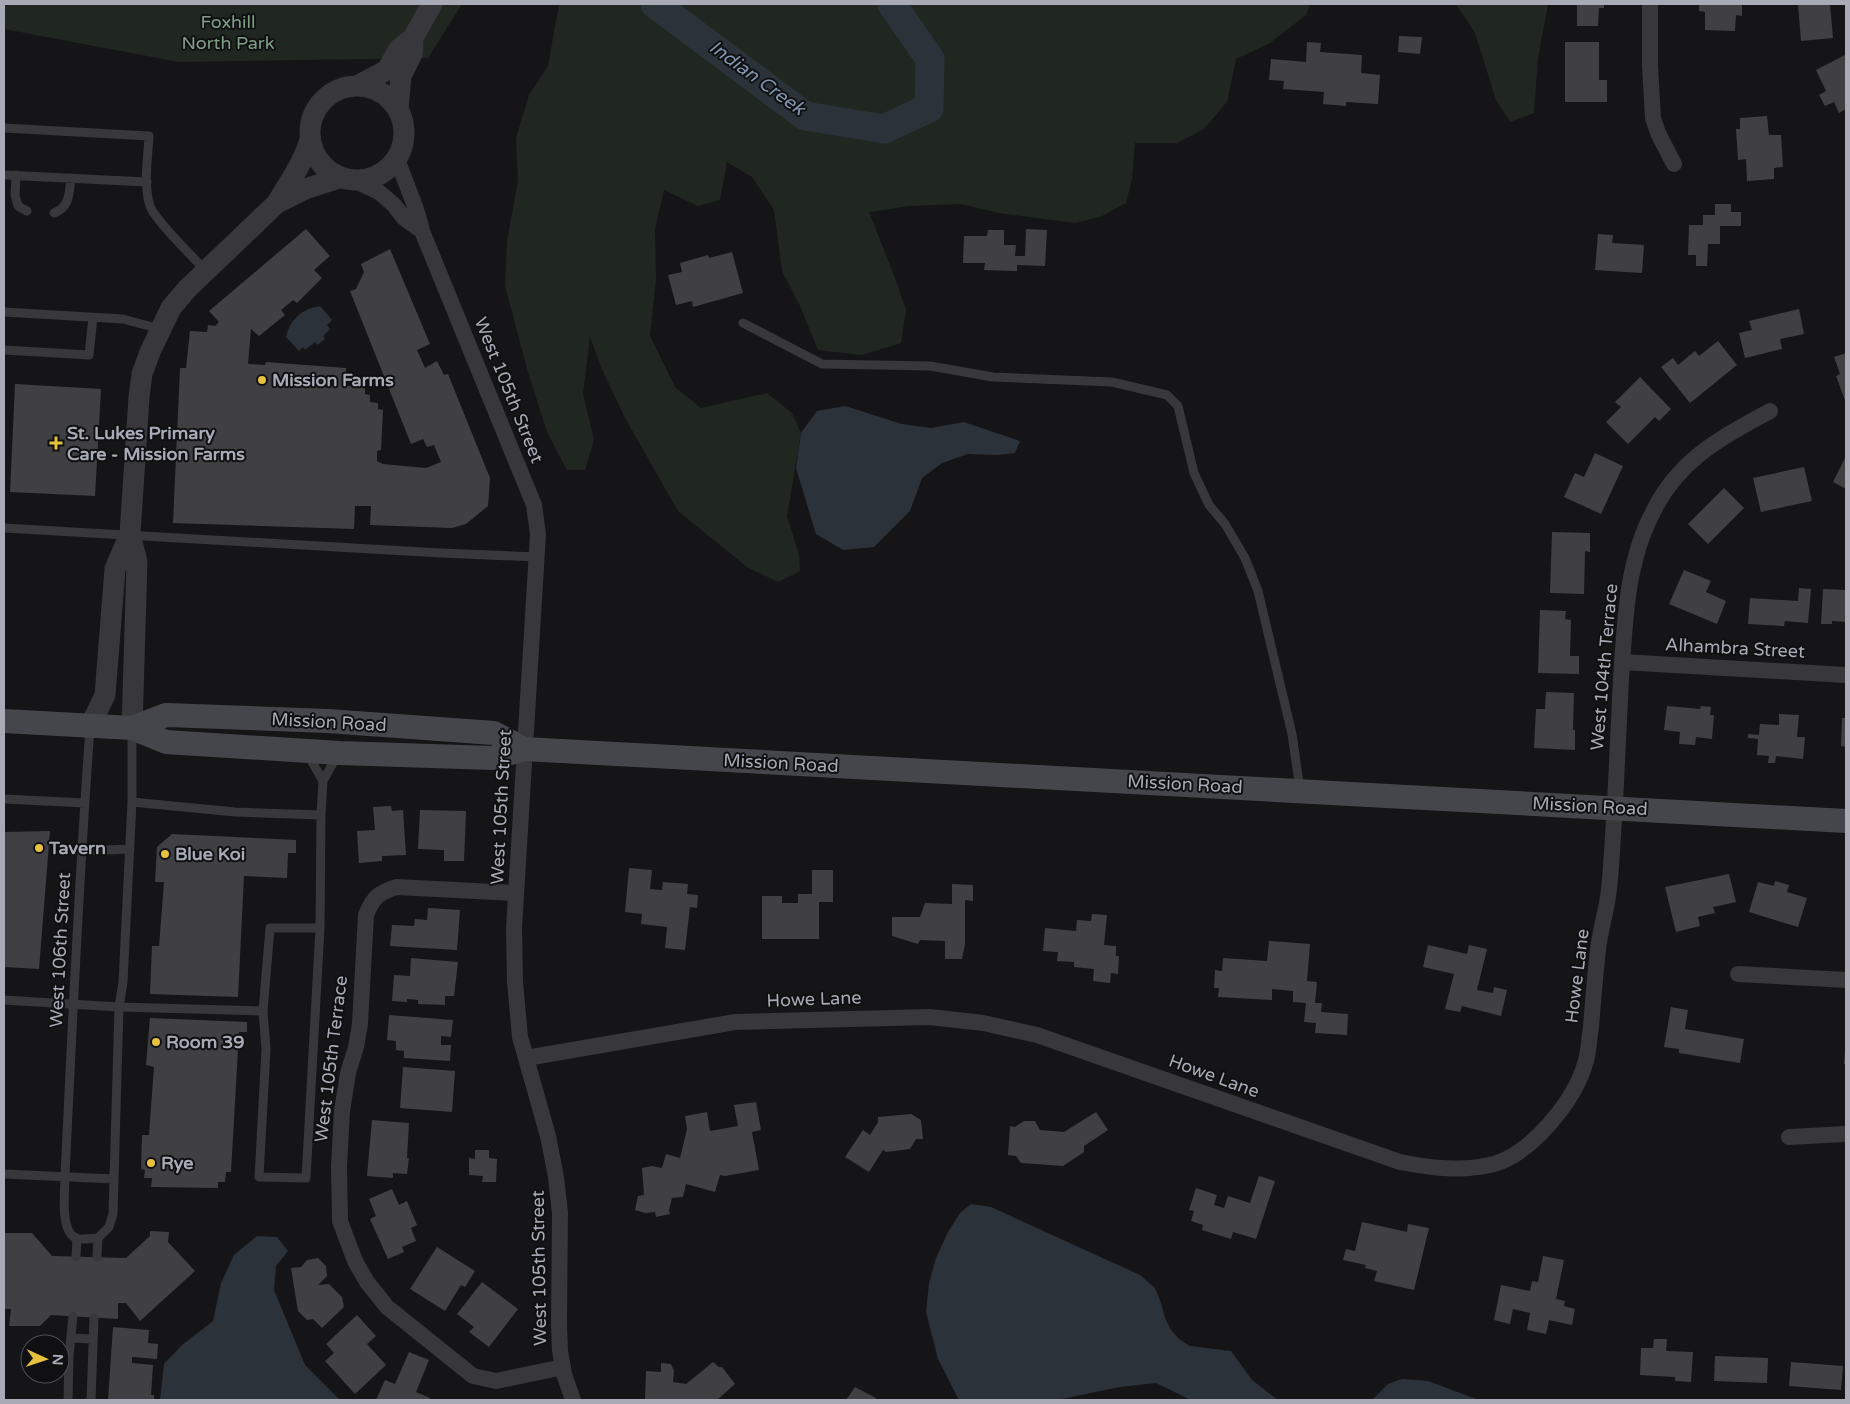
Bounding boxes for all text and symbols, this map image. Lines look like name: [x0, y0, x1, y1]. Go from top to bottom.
park label: Foxhill North Park: [181, 11, 275, 54]
water label: Indian Creek: [705, 36, 810, 121]
street label: West 105th Street: [470, 314, 548, 466]
place label: Mission Farms: [272, 369, 394, 391]
marker: Mission Farms: [256, 374, 268, 386]
place label: St. Lukes Primary Care - Mission Farms: [67, 422, 245, 465]
marker: St. Lukes Primary Care - Mission Farms: [49, 436, 63, 450]
street label: West 104th Terrace: [1586, 582, 1622, 752]
street label: Alhambra Street: [1665, 633, 1806, 663]
street label: Mission Road: [271, 708, 387, 736]
street label: West 105th Street: [486, 729, 516, 885]
street label: Mission Road: [723, 749, 839, 777]
street label: Mission Road: [1127, 770, 1243, 798]
street label: Mission Road: [1532, 792, 1648, 820]
place label: Tavern: [48, 837, 106, 859]
marker: Tavern: [33, 842, 45, 854]
place label: Blue Koi: [175, 843, 245, 865]
marker: Blue Koi: [159, 848, 171, 860]
street label: West 106th Street: [45, 872, 75, 1028]
street label: Howe Lane: [1560, 928, 1594, 1024]
street label: West 105th Terrace: [310, 974, 352, 1144]
street label: Howe Lane: [766, 986, 862, 1012]
place label: Room 39: [166, 1031, 245, 1053]
marker: Room 39: [150, 1036, 162, 1048]
street label: Howe Lane: [1166, 1049, 1262, 1103]
place label: Rye: [161, 1152, 194, 1174]
marker: Rye: [145, 1157, 157, 1169]
street label: West 105th Street: [527, 1190, 551, 1346]
north arrow: [20, 1334, 70, 1384]
text: N: [49, 1354, 66, 1366]

